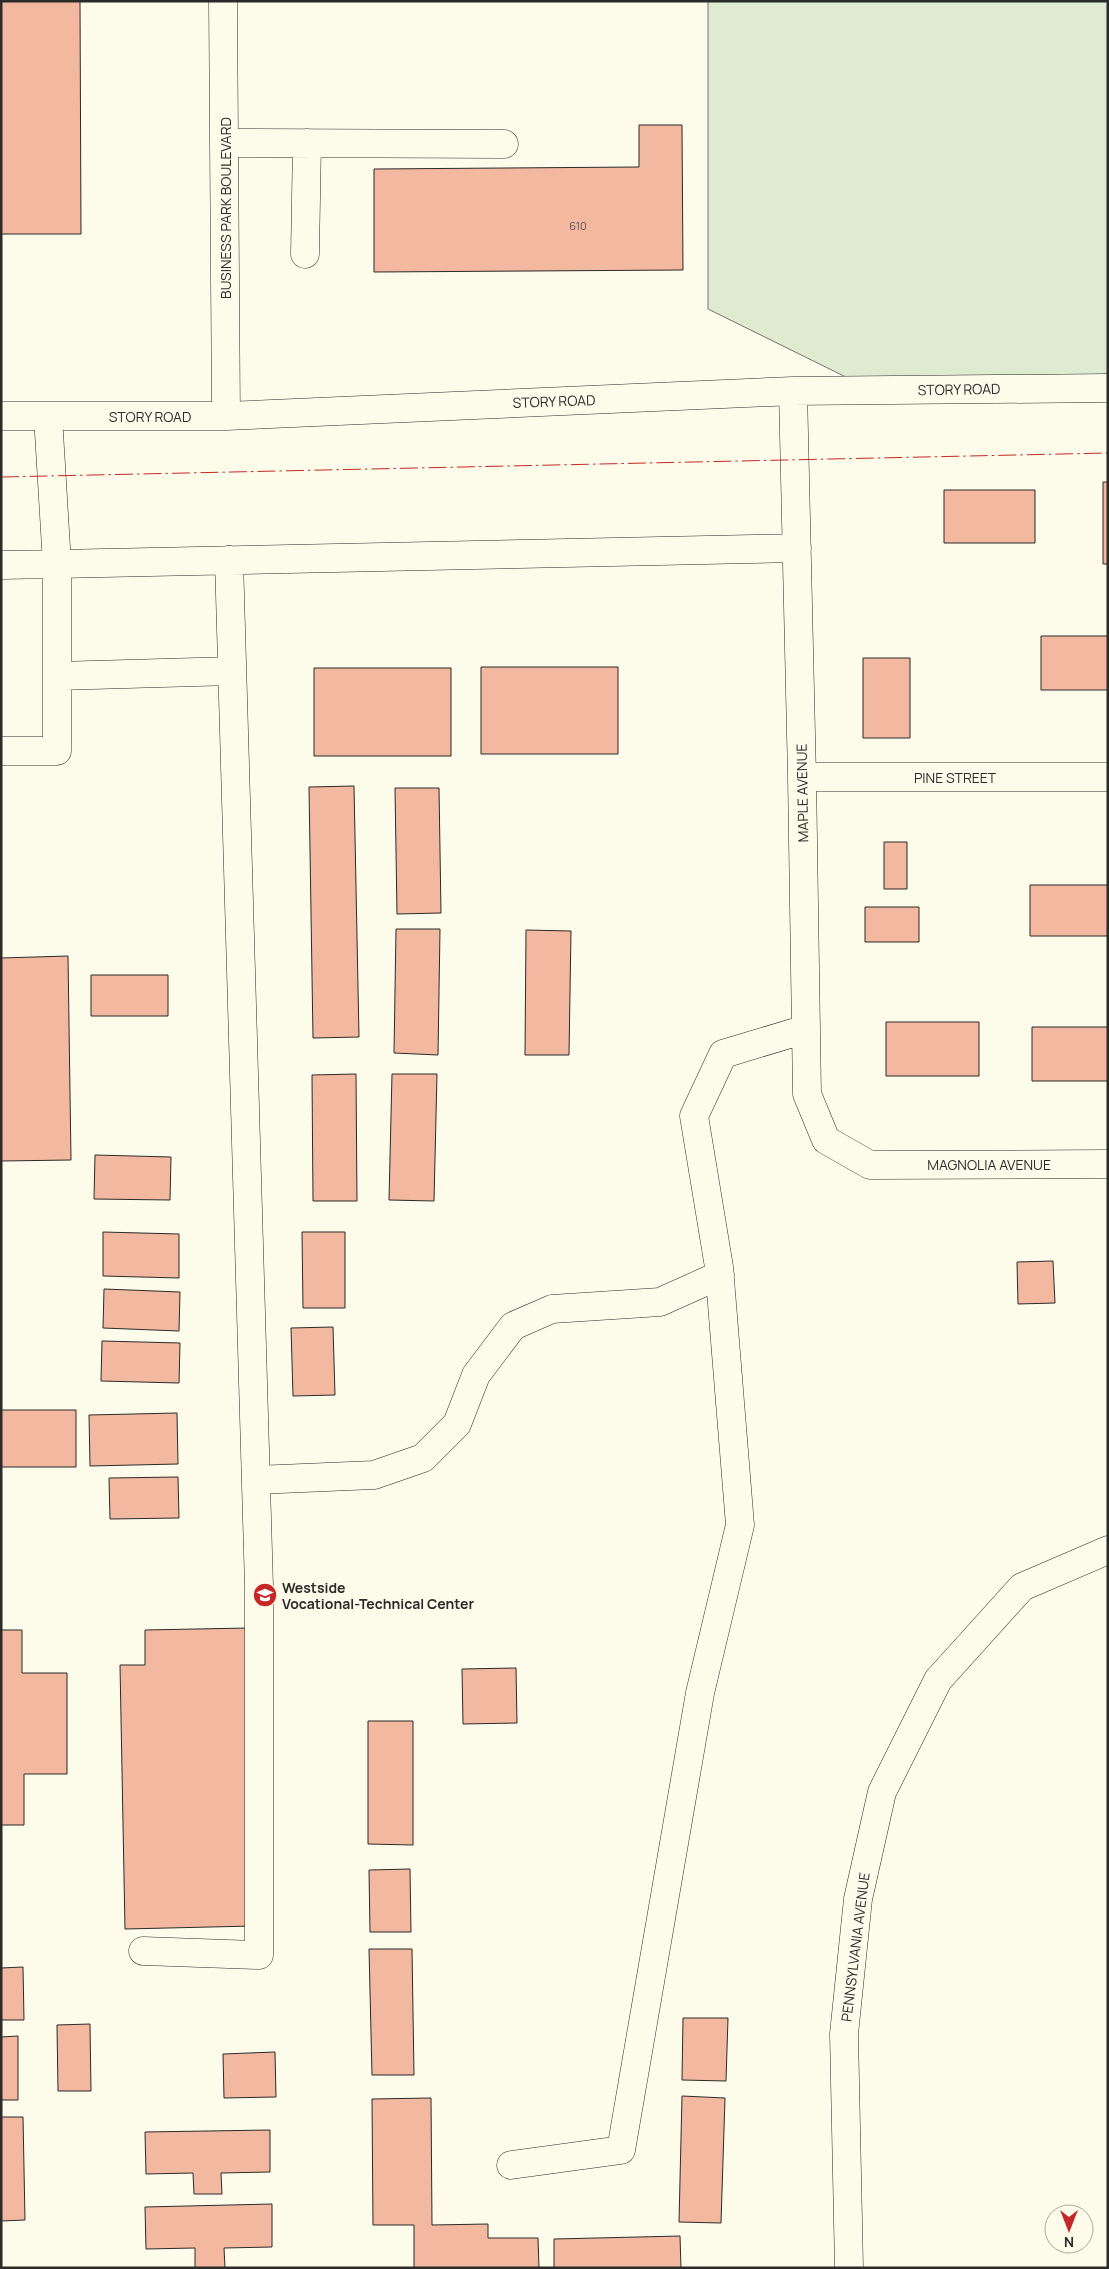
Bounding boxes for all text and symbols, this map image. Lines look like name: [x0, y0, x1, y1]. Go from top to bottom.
street label: BUSINESS PARK BOULEVARD: [216, 117, 235, 299]
house number: 610: [569, 218, 587, 233]
street label: STORY ROAD: [917, 379, 1001, 399]
street label: STORY ROAD: [512, 390, 596, 412]
street label: STORY ROAD: [109, 407, 191, 426]
street label: MAPLE AVENUE: [792, 743, 812, 843]
street label: PINE STREET: [914, 768, 997, 787]
street label: MAGNOLIA AVENUE: [927, 1155, 1051, 1174]
place label: Westside Vocational-Technical Center: [282, 1578, 474, 1613]
school or university icon: Westside Vocational-Technical Center: [252, 1582, 278, 1608]
street label: PENNSYLVANIA AVENUE: [836, 1871, 874, 2023]
north arrow: [1044, 2204, 1094, 2254]
text: N: [1064, 2233, 1074, 2252]

